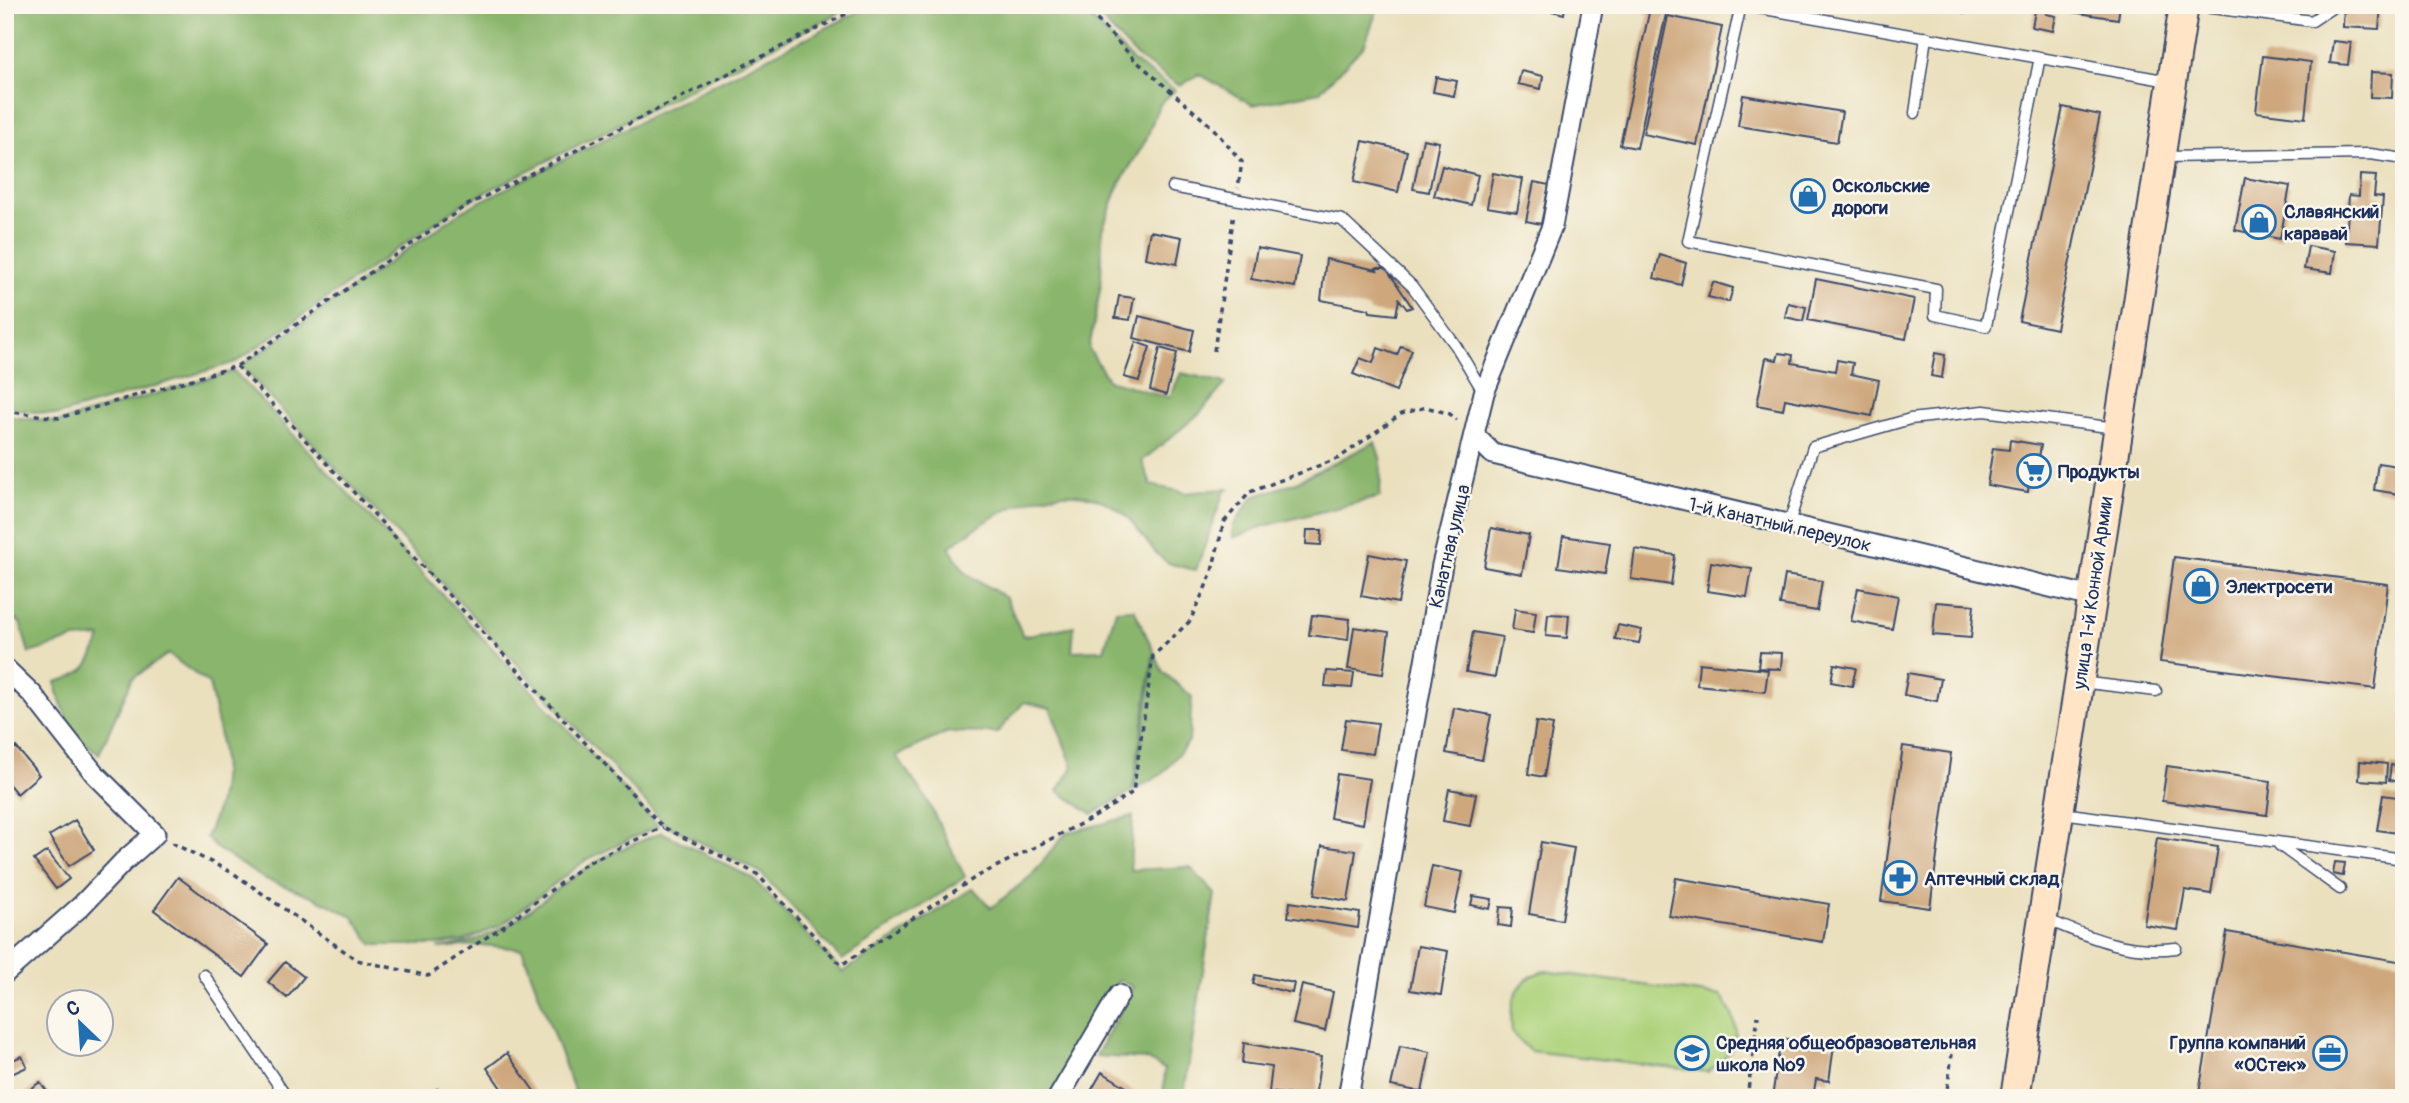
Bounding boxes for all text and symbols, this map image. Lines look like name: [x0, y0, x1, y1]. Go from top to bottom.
place label: Оскольские дороги: [1831, 174, 1930, 220]
shop icon: Оскольские дороги: [1789, 177, 1827, 215]
place label: Славянский каравай: [2284, 200, 2379, 246]
shop icon: Славянский каравай: [2240, 203, 2278, 241]
supermarket icon: Продукты: [2015, 452, 2053, 490]
place label: Продукты: [2058, 460, 2140, 484]
street label: Канатная улица: [1424, 482, 1476, 610]
street label: 1-й Канатный переулок: [1686, 492, 1874, 558]
street label: улица 1-й Конной Армии: [2067, 495, 2118, 692]
shop icon: Электросети: [2182, 567, 2220, 605]
place label: Электросети: [2226, 575, 2333, 599]
pharmacy icon: Аптечный склад: [1881, 859, 1919, 897]
place label: Аптечный склад: [1924, 867, 2060, 891]
north arrow: [46, 988, 116, 1058]
text: С: [63, 995, 84, 1022]
place label: Средняя общеобразовательная школа №9: [1716, 1031, 1976, 1077]
place label: Группа компаний «ОСтек»: [2169, 1031, 2306, 1077]
school or university icon: Средняя общеобразовательная школа №9: [1673, 1034, 1711, 1072]
office icon: Группа компаний «ОСтек»: [2311, 1034, 2349, 1072]

